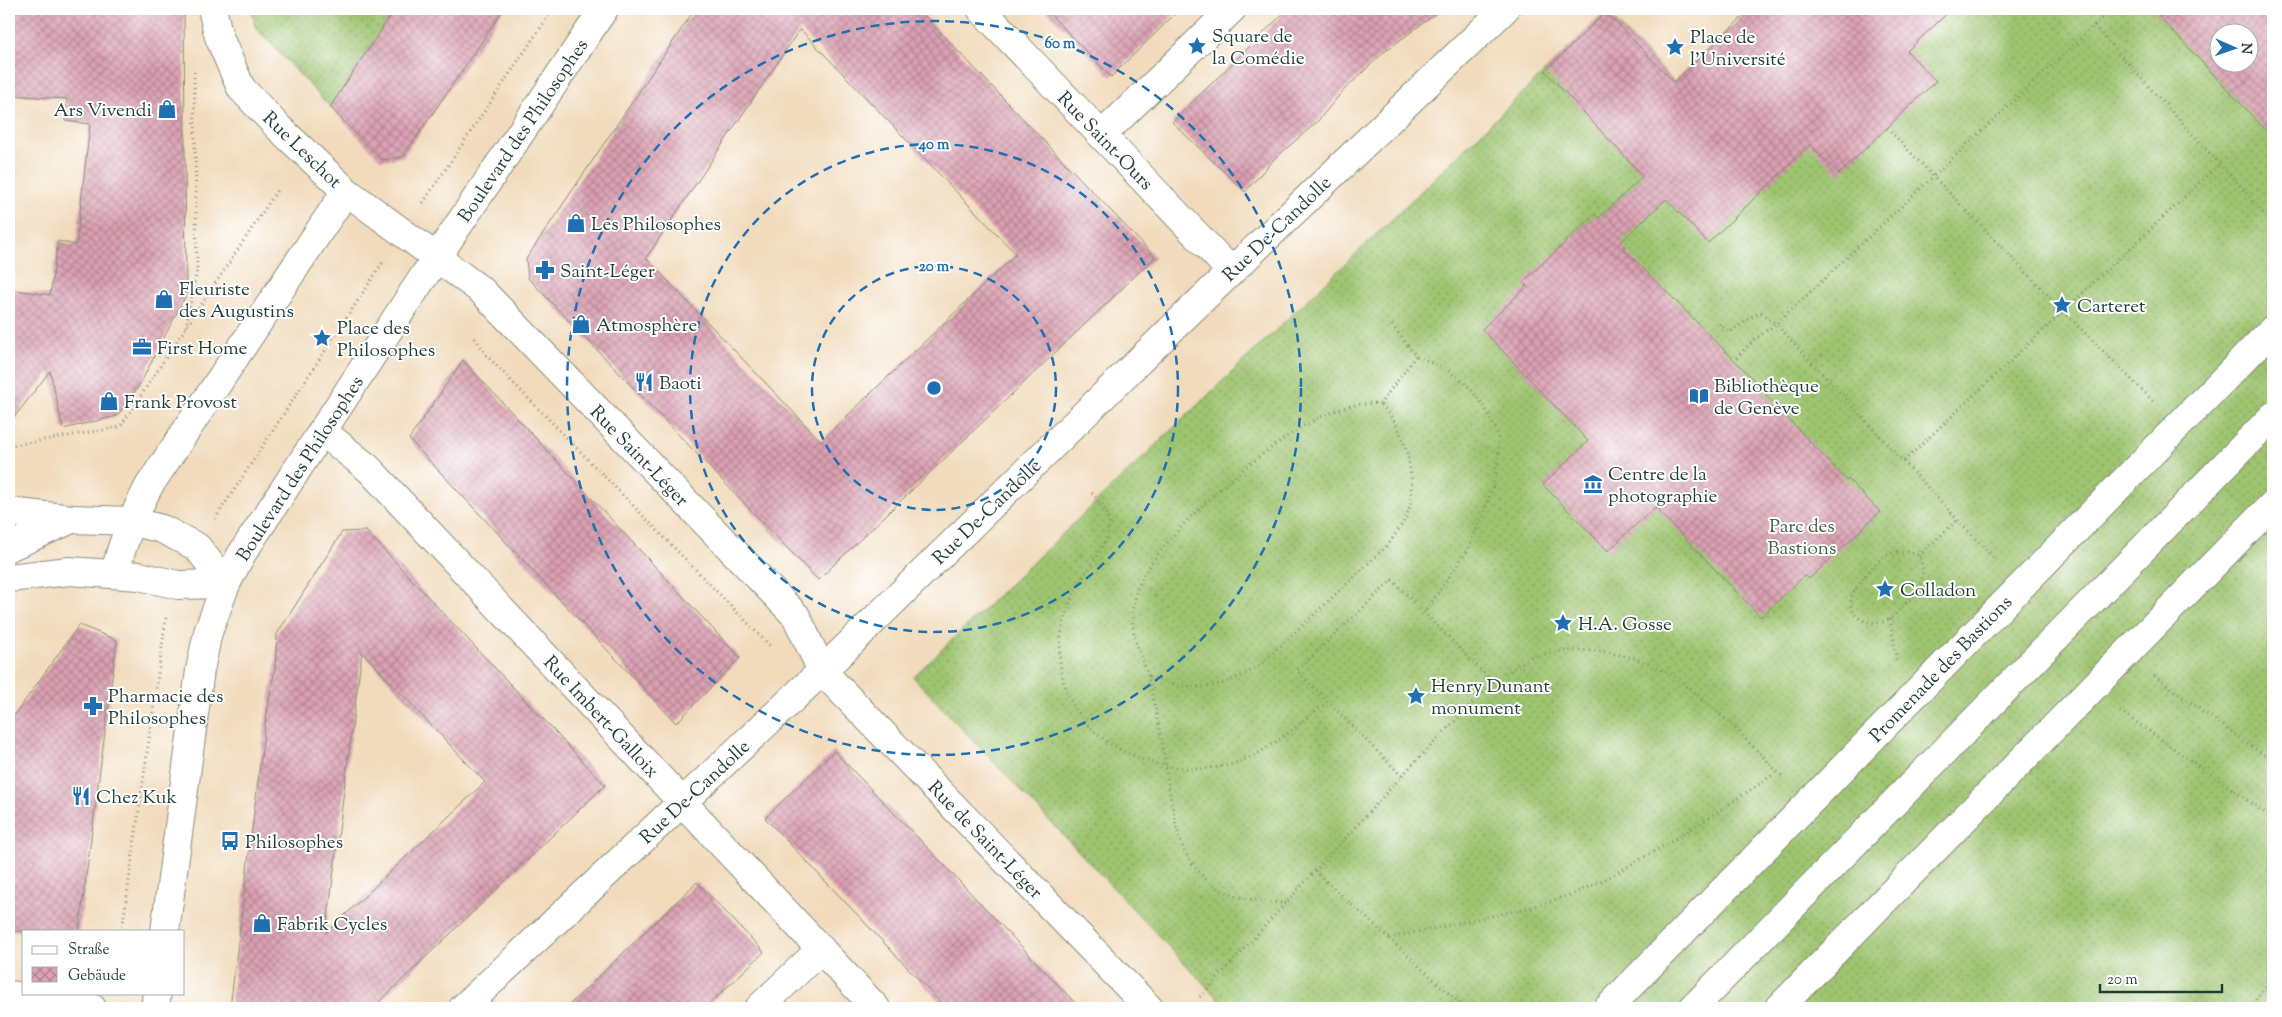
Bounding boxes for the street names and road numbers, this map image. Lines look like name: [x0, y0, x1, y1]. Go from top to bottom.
street label: Boulevard des Philosophes: [452, 34, 596, 229]
street label: Rue Saint-Ours: [1050, 86, 1158, 197]
street label: Rue Leschot: [256, 106, 347, 196]
street label: Rue De-Candolle: [1217, 171, 1338, 289]
street label: Boulevard des Philosophes: [231, 371, 371, 567]
street label: Rue Saint-Léger: [583, 400, 694, 514]
street label: Rue De-Candolle: [927, 454, 1048, 572]
street label: Promenade des Bastions: [1864, 590, 2019, 749]
street label: Rue Imbert-Galloix: [536, 650, 664, 785]
street label: Rue De-Candolle: [634, 734, 757, 851]
street label: Rue de Saint-Léger: [921, 775, 1048, 906]

